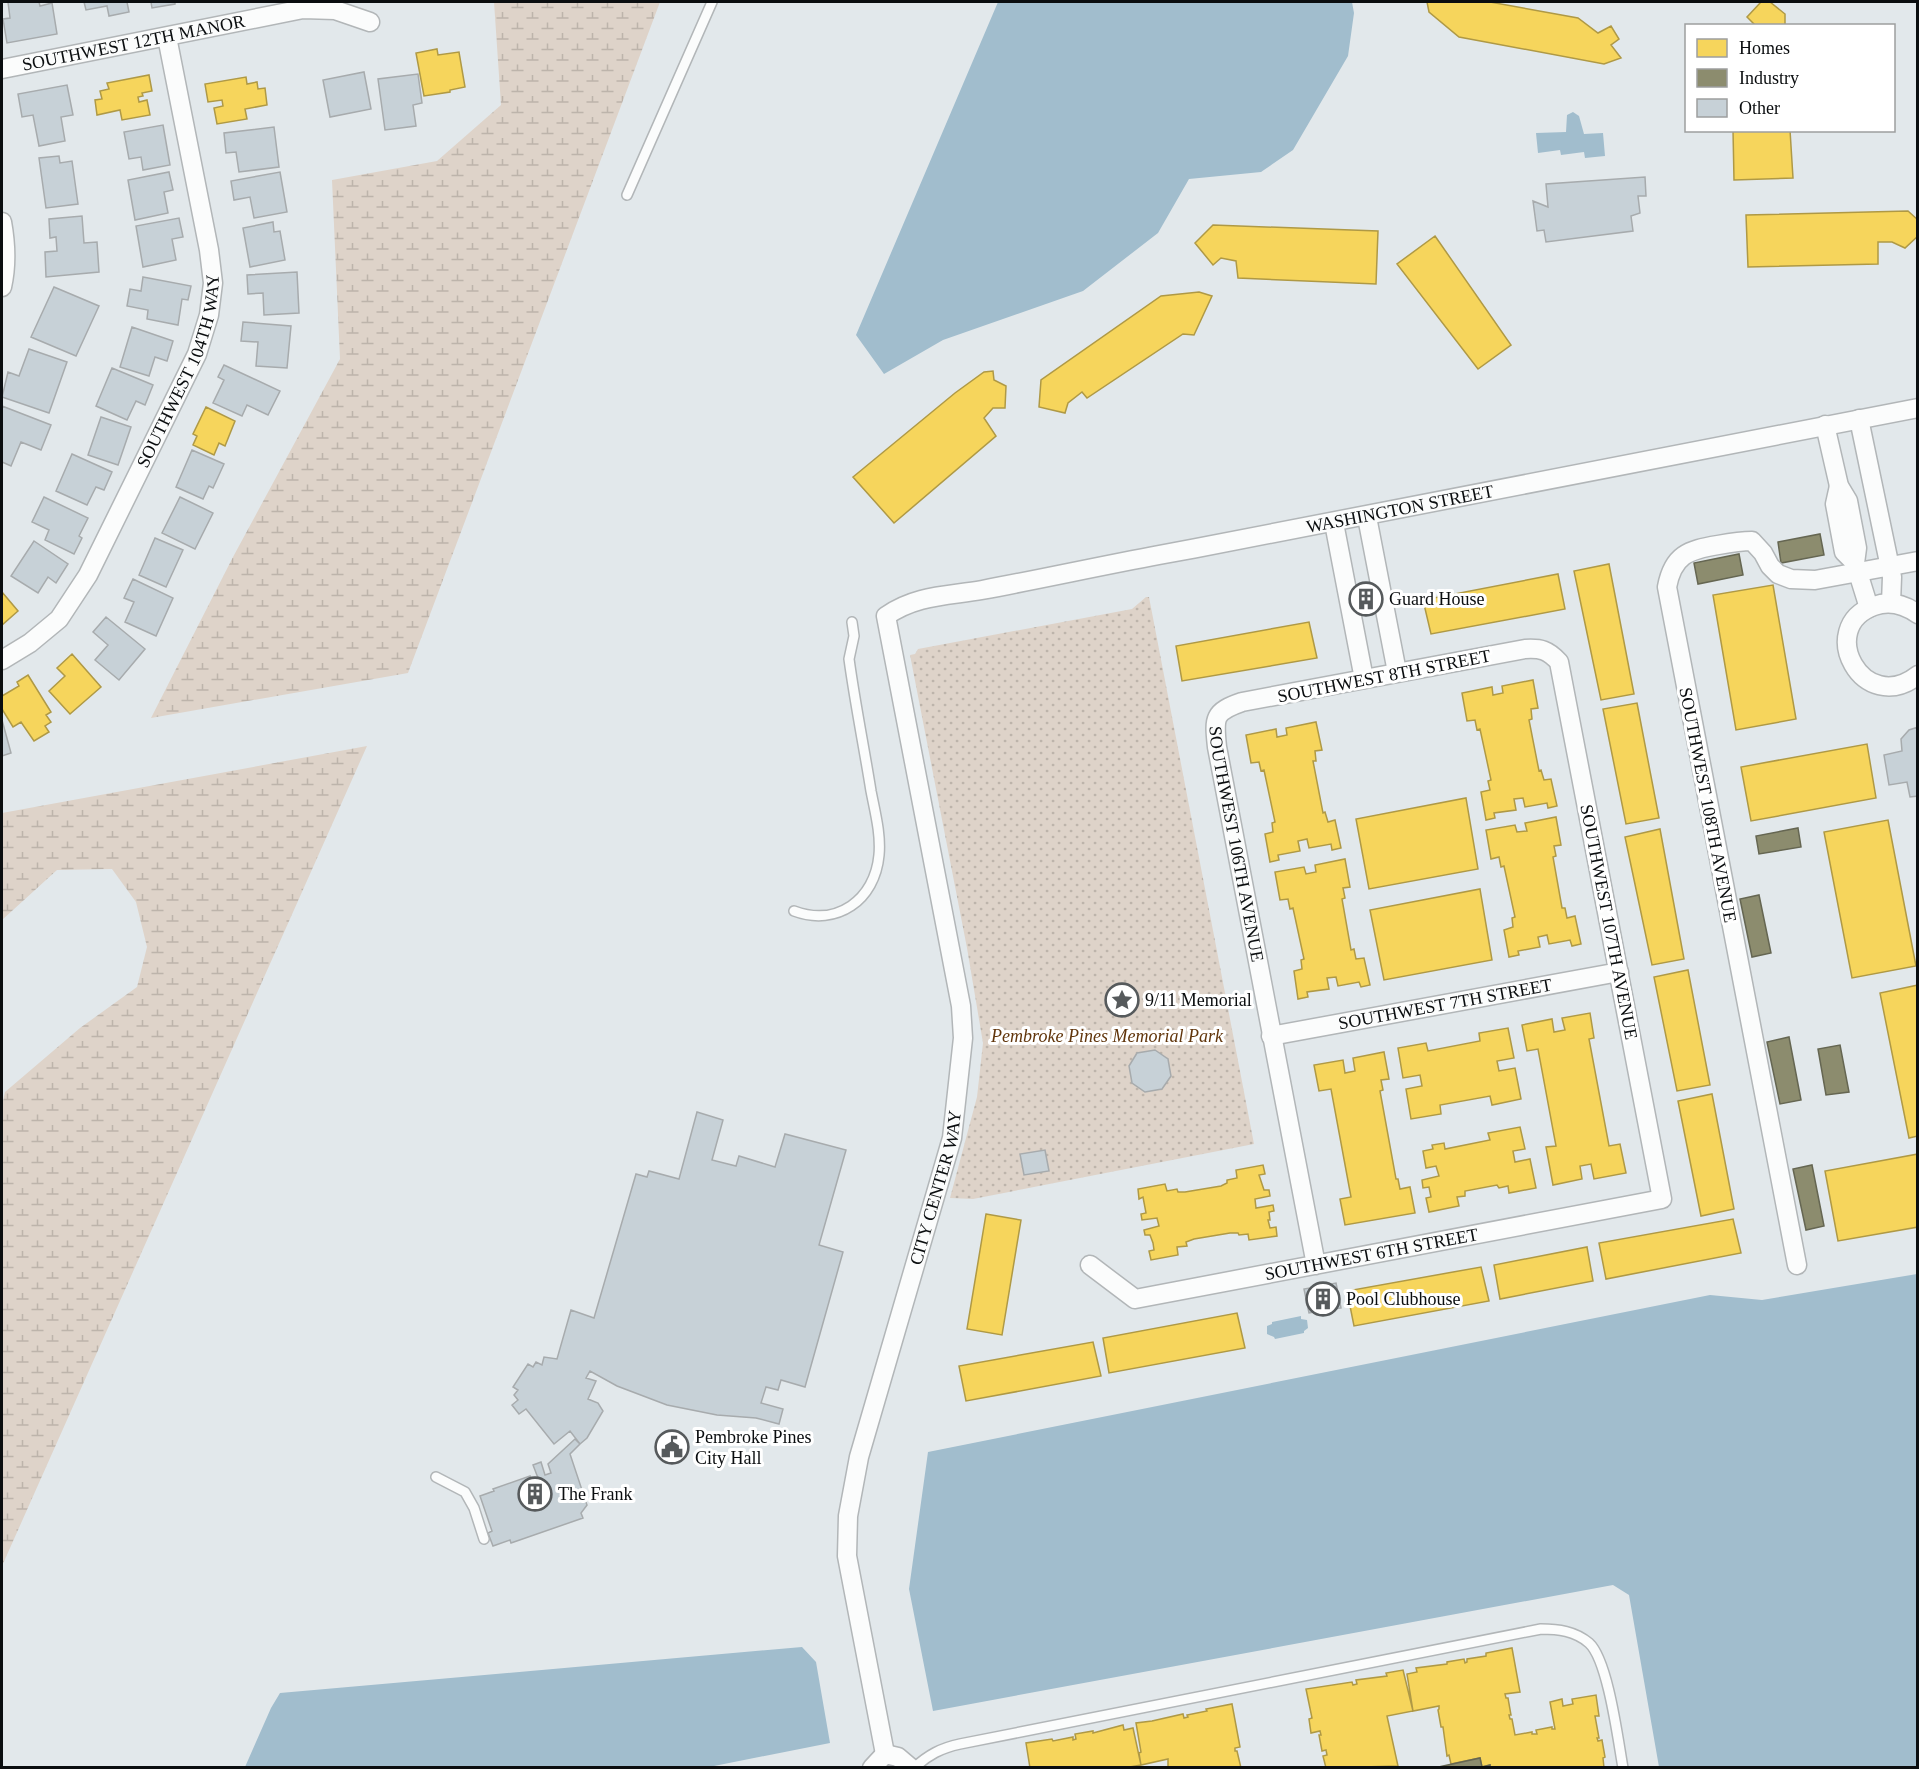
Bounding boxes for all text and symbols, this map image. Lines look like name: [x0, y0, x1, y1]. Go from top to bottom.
street label: SOUTHWEST 12TH MANOR: [20, 11, 247, 75]
legend: [1685, 24, 1895, 132]
text: Homes: [1739, 38, 1790, 58]
text: Industry: [1739, 68, 1799, 88]
text: Other: [1739, 98, 1780, 118]
street label: SOUTHWEST 104TH WAY: [133, 273, 223, 471]
street label: WASHINGTON STREET: [1305, 481, 1495, 537]
building icon: Guard House: [1348, 581, 1384, 617]
place label: Guard House: [1389, 589, 1484, 609]
street label: SOUTHWEST 8TH STREET: [1276, 646, 1492, 706]
street label: SOUTHWEST 108TH AVENUE: [1675, 686, 1741, 924]
street label: SOUTHWEST 106TH AVENUE: [1205, 726, 1268, 964]
street label: SOUTHWEST 107TH AVENUE: [1576, 803, 1642, 1041]
street label: SOUTHWEST 7TH STREET: [1337, 975, 1553, 1033]
place icon: 9/11 Memorial: [1104, 982, 1140, 1018]
place label: 9/11 Memorial: [1145, 990, 1252, 1010]
park label: Pembroke Pines Memorial Park: [990, 1026, 1224, 1046]
street label: CITY CENTER WAY: [906, 1109, 965, 1267]
street label: SOUTHWEST 6TH STREET: [1263, 1224, 1480, 1284]
building icon: Pool Clubhouse: [1305, 1281, 1341, 1317]
place label: Pool Clubhouse: [1346, 1289, 1461, 1309]
place label: Pembroke Pines City Hall: [695, 1427, 812, 1468]
public building icon: Pembroke Pines City Hall: [654, 1429, 690, 1465]
building icon: The Frank: [517, 1476, 553, 1512]
place label: The Frank: [558, 1484, 632, 1504]

